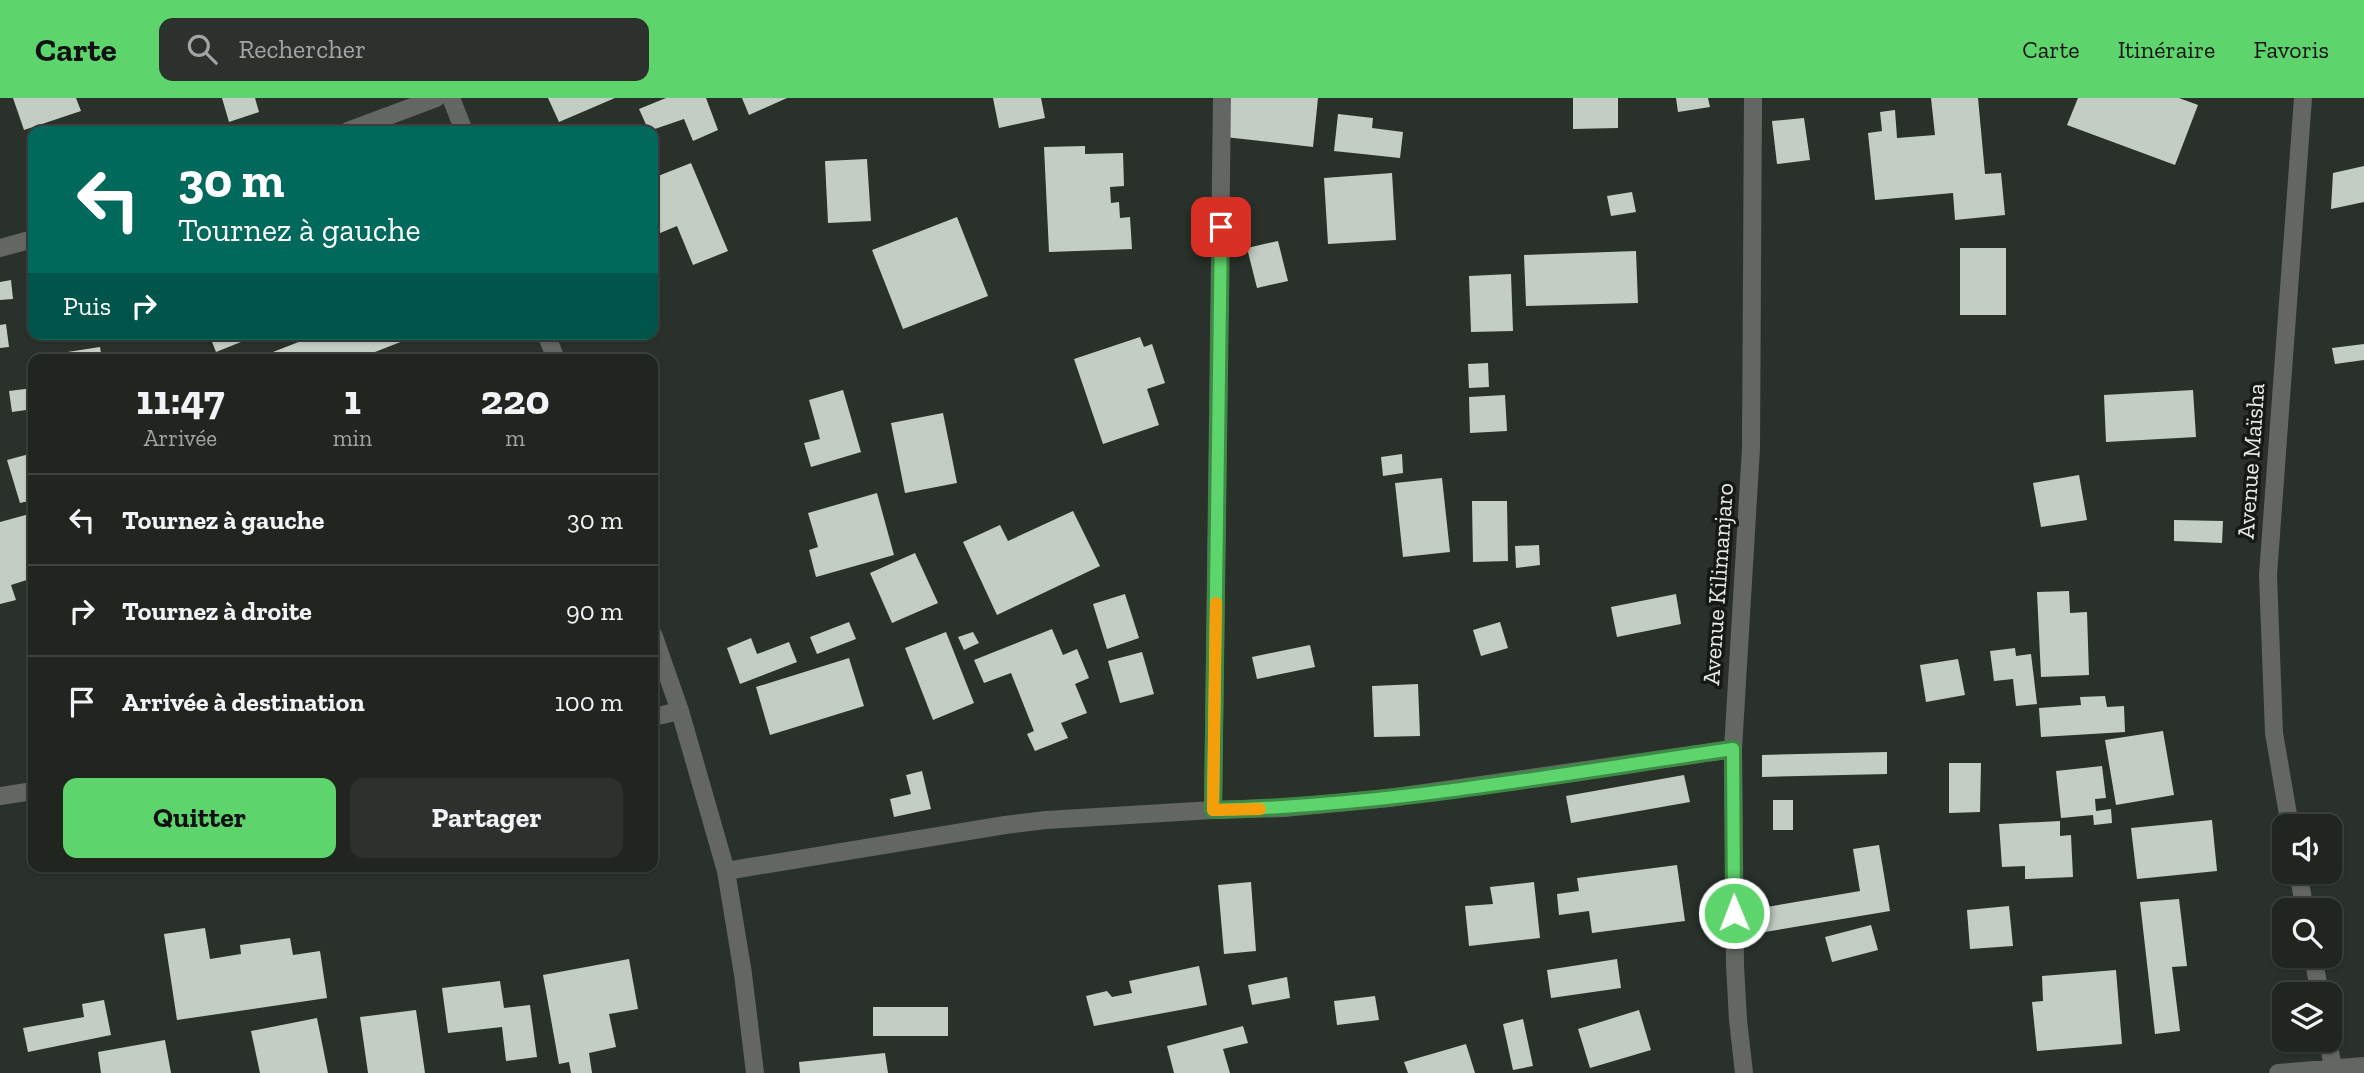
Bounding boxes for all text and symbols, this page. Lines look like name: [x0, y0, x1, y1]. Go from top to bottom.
search box: [159, 18, 649, 81]
text: Carte: [35, 30, 117, 69]
icon: search: [183, 30, 221, 68]
text: Rechercher: [239, 33, 366, 65]
text: Carte: [2022, 35, 2080, 64]
text: Itinéraire: [2118, 35, 2215, 64]
text: Favoris: [2253, 35, 2329, 64]
text: 30 m: [178, 151, 284, 210]
icon: left: [63, 154, 154, 245]
pin: [1191, 197, 1251, 257]
icon: arrive: [1202, 208, 1240, 246]
text: Tournez à gauche: [178, 211, 421, 249]
icon: right: [125, 287, 163, 325]
text: Puis: [63, 290, 111, 322]
text: 11:47: [136, 374, 224, 425]
text: 1: [344, 374, 361, 425]
text: 220: [480, 374, 550, 425]
street label: Avenue Maïsha: [2231, 382, 2270, 540]
text: Arrivée: [144, 424, 217, 452]
text: min: [333, 424, 372, 452]
text: m: [505, 424, 525, 452]
street label: Avenue Kilimanjaro: [1696, 482, 1739, 686]
icon: left: [63, 501, 101, 539]
text: Tournez à gauche: [122, 504, 324, 536]
text: 30 m: [567, 504, 623, 536]
icon: right: [63, 592, 101, 630]
text: Tournez à droite: [122, 595, 312, 627]
text: 90 m: [566, 595, 623, 627]
icon: arrive: [63, 683, 101, 721]
text: Arrivée à destination: [122, 686, 365, 718]
text: 100 m: [555, 686, 623, 718]
button: Quitter: [63, 778, 336, 858]
button: Partager: [350, 778, 623, 858]
map controls: [2272, 814, 2342, 1052]
button: sound: [2272, 814, 2342, 884]
position arrow: [1697, 876, 1771, 950]
button: search: [2272, 898, 2342, 968]
button: layers: [2272, 982, 2342, 1052]

